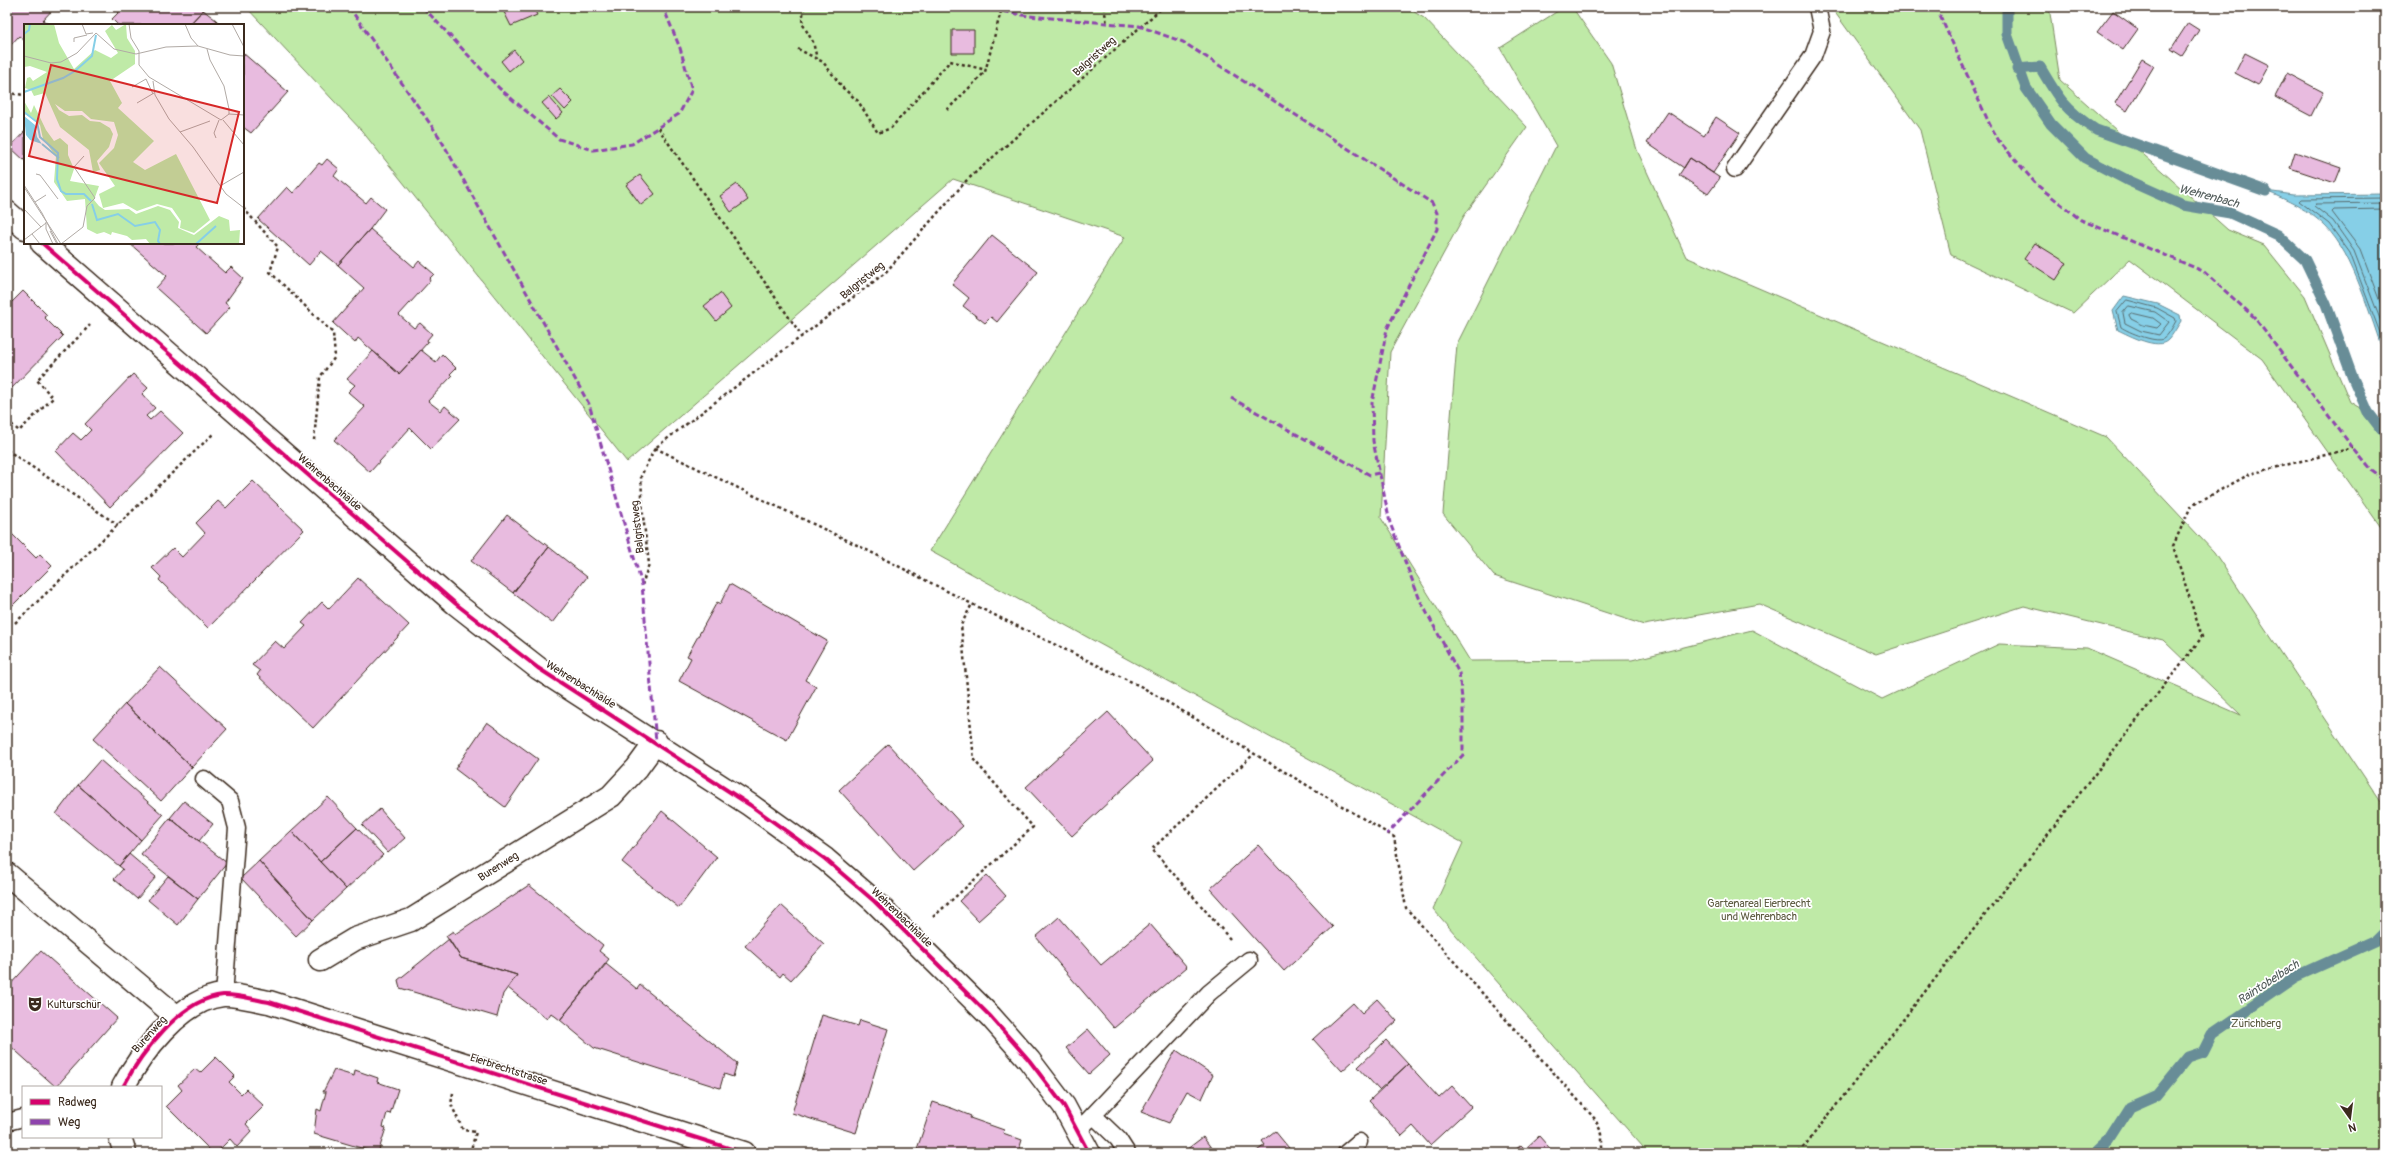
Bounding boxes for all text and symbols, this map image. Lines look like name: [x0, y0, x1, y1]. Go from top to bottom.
inset map: [24, 24, 244, 244]
street label: Balgristweg: [1070, 33, 1119, 79]
water label: Wehrenbach: [2177, 181, 2242, 212]
street label: Balgristweg: [838, 258, 887, 302]
street label: Wehrenbachhalde: [295, 451, 365, 514]
street label: Balgristweg: [628, 499, 647, 554]
street label: Wehrenbachhalde: [543, 658, 619, 711]
street label: Burenweg: [476, 849, 521, 884]
street label: Wehrenbachhalde: [868, 885, 935, 950]
park label: Gartenareal Eierbrecht und Wehrenbach: [1707, 897, 1811, 923]
water label: Raintobelbach: [2235, 956, 2303, 1008]
theatre icon: Kulturschür: [26, 995, 44, 1013]
place label: Kulturschür: [47, 998, 101, 1011]
street label: Burenweg: [129, 1013, 170, 1056]
park label: Zürichberg: [2231, 1017, 2282, 1030]
street label: Eierbrechtstrasse: [469, 1051, 550, 1088]
legend: [22, 1086, 162, 1138]
text: Radweg: [58, 1095, 96, 1110]
north arrow: [2330, 1098, 2370, 1138]
text: Weg: [58, 1115, 80, 1130]
text: N: [2347, 1120, 2357, 1135]

